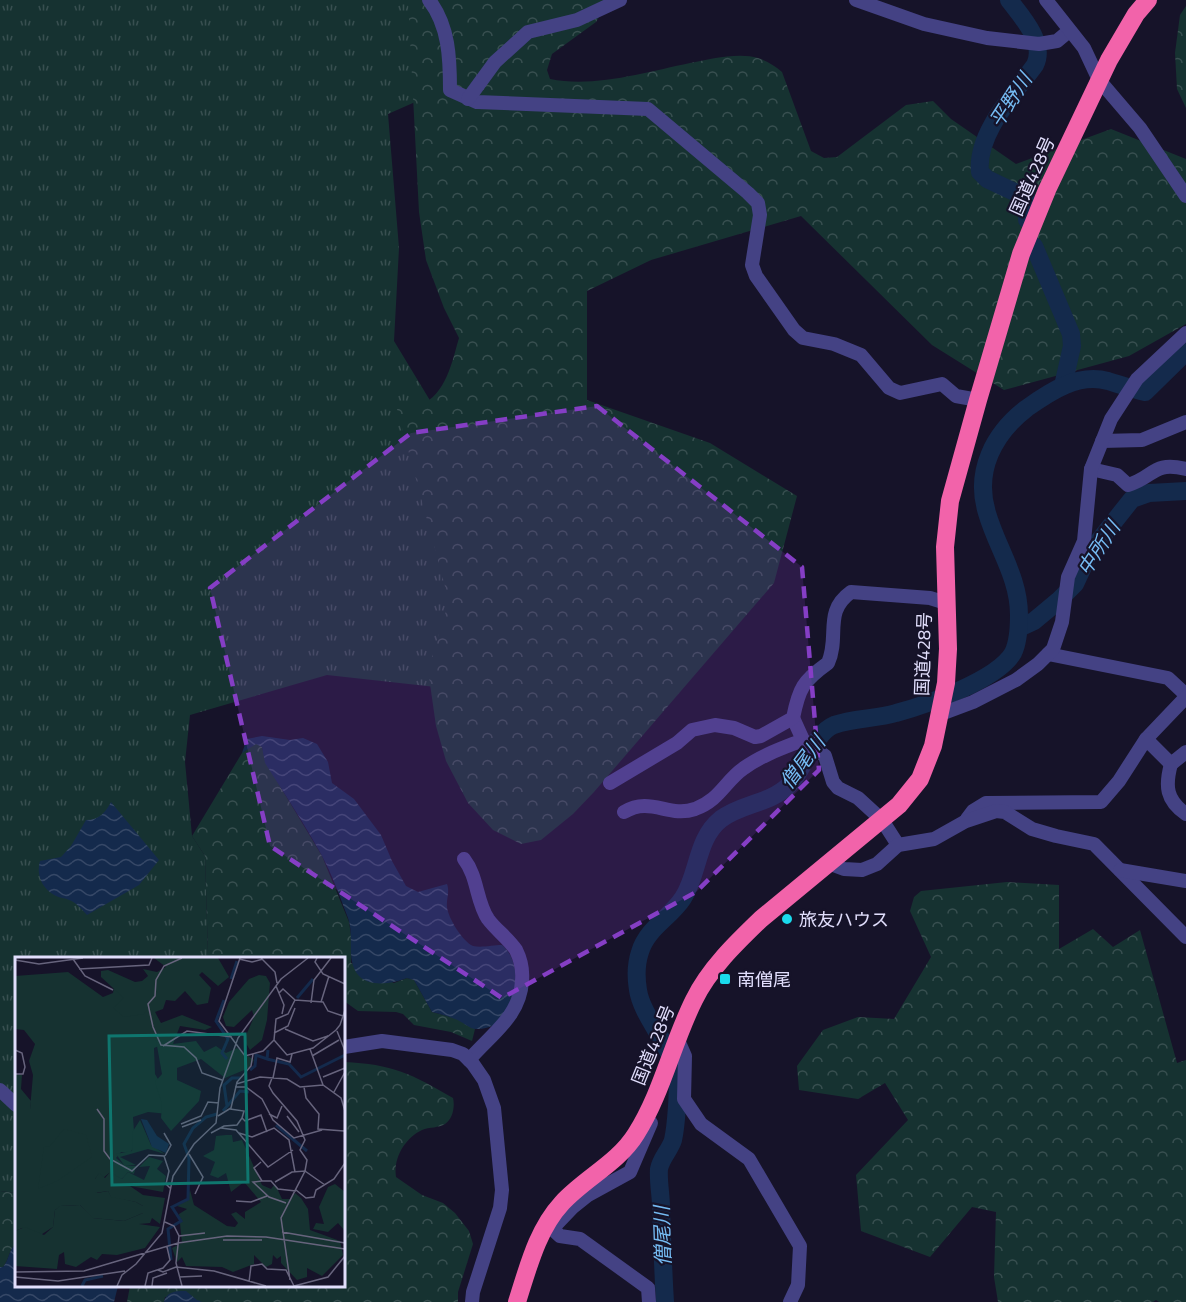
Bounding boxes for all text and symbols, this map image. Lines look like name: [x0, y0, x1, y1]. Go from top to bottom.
water label: 平野川: [981, 65, 1040, 134]
street label: 国道428号: [1003, 132, 1061, 220]
water label: 中所川: [1069, 513, 1128, 582]
street label: 国道428号: [908, 611, 938, 697]
water label: 僧尾川: [772, 727, 834, 795]
place label: 旅友ハウス: [799, 906, 889, 933]
marker: 旅友ハウス: [780, 912, 794, 926]
inset map: [15, 957, 345, 1287]
place label: 南僧尾: [737, 966, 791, 993]
marker: 南僧尾: [718, 972, 732, 986]
street label: 国道428号: [625, 1001, 681, 1089]
water label: 僧尾川: [645, 1203, 679, 1267]

